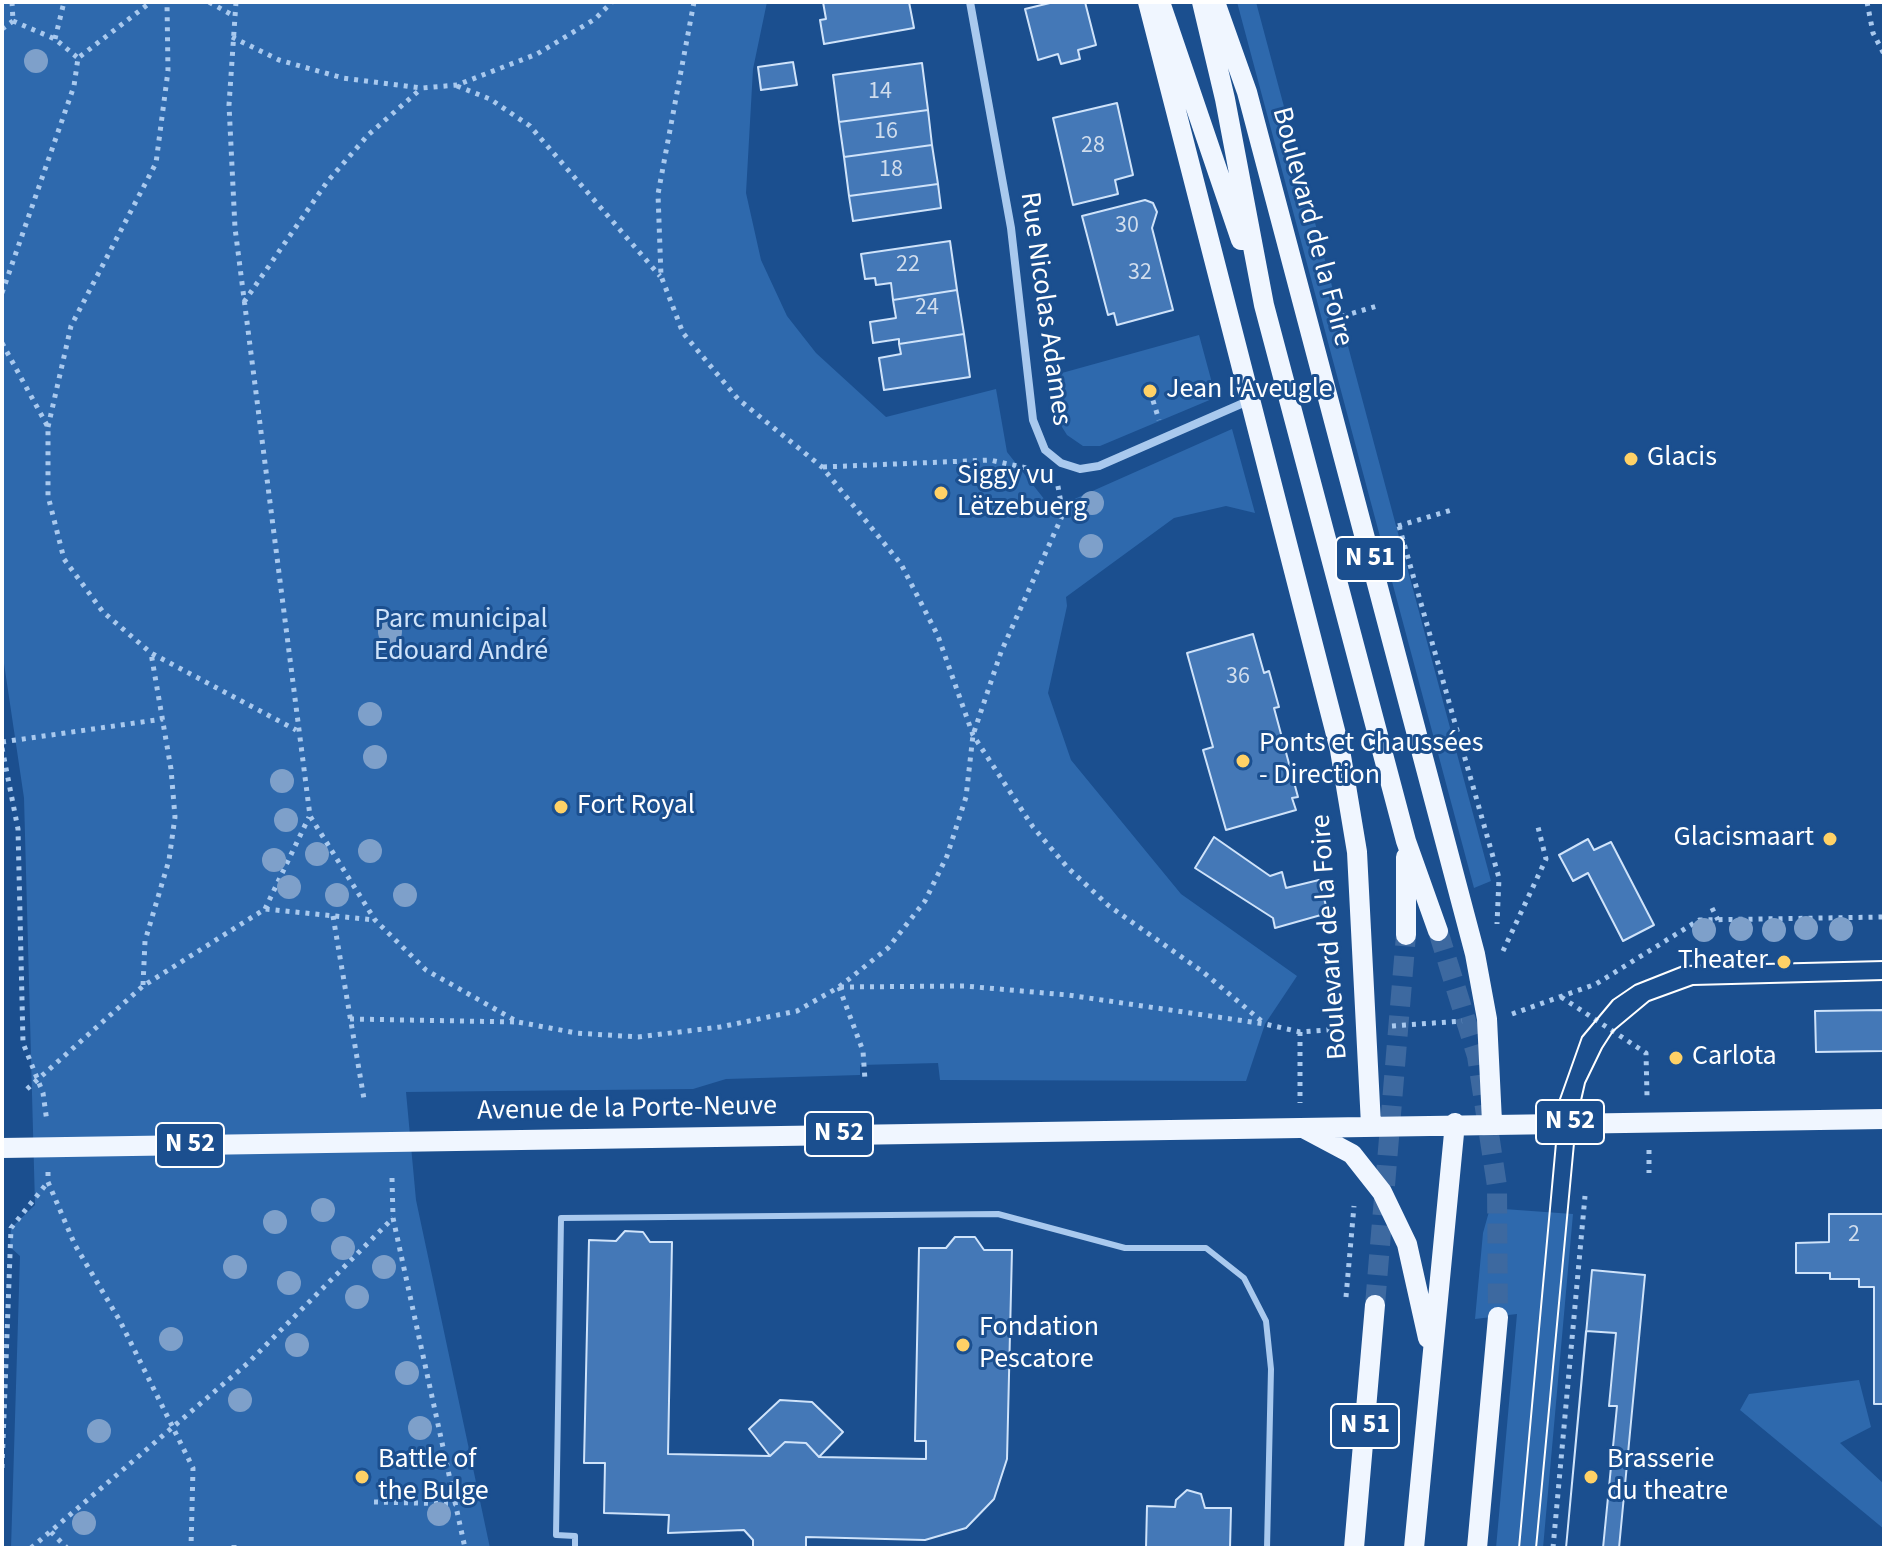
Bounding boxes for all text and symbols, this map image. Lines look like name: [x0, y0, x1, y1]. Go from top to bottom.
house number: 14: [868, 79, 892, 107]
street label: Boulevard de la Foire: [1263, 104, 1359, 350]
house number: 16: [874, 119, 898, 147]
house number: 28: [1081, 133, 1105, 161]
house number: 18: [879, 157, 903, 185]
street label: Rue Nicolas Adames: [1011, 190, 1077, 428]
house number: 30: [1115, 213, 1139, 241]
house number: 22: [896, 252, 920, 280]
house number: 32: [1128, 260, 1152, 288]
house number: 24: [915, 295, 939, 323]
place label: Jean l'Aveugle: [1166, 374, 1333, 408]
marker: Jean l'Aveugle: [1141, 382, 1159, 400]
place label: Glacis: [1647, 442, 1717, 476]
marker: Glacis: [1622, 450, 1640, 468]
place label: Siggy vu Lëtzebuerg: [957, 460, 1087, 526]
marker: Siggy vu Lëtzebuerg: [932, 484, 950, 502]
road number: N 51: [1336, 537, 1404, 581]
park label: Parc municipal Edouard André: [374, 604, 548, 670]
house number: 36: [1226, 664, 1250, 692]
place label: Ponts et Chaussées - Direction: [1259, 728, 1483, 794]
marker: Ponts et Chaussées - Direction: [1234, 752, 1252, 770]
place label: Fort Royal: [577, 790, 695, 824]
marker: Fort Royal: [552, 798, 570, 816]
street label: Boulevard de la Foire: [1306, 813, 1356, 1061]
place label: Glacismaart: [1673, 822, 1814, 856]
marker: Glacismaart: [1821, 830, 1839, 848]
place label: Theater: [1678, 945, 1768, 979]
marker: Theater: [1775, 953, 1793, 971]
place label: Carlota: [1692, 1041, 1777, 1075]
marker: Carlota: [1667, 1049, 1685, 1067]
street label: Avenue de la Porte-Neuve: [477, 1091, 777, 1129]
road number: N 52: [1536, 1100, 1604, 1144]
road number: N 52: [805, 1112, 873, 1156]
road number: N 52: [156, 1123, 224, 1167]
house number: 2: [1848, 1222, 1860, 1250]
place label: Fondation Pescatore: [979, 1312, 1099, 1378]
marker: Fondation Pescatore: [954, 1336, 972, 1354]
road number: N 51: [1331, 1404, 1399, 1448]
place label: Battle of the Bulge: [378, 1444, 489, 1510]
place label: Brasserie du theatre: [1607, 1444, 1728, 1510]
marker: Battle of the Bulge: [353, 1468, 371, 1486]
marker: Brasserie du theatre: [1582, 1468, 1600, 1486]

